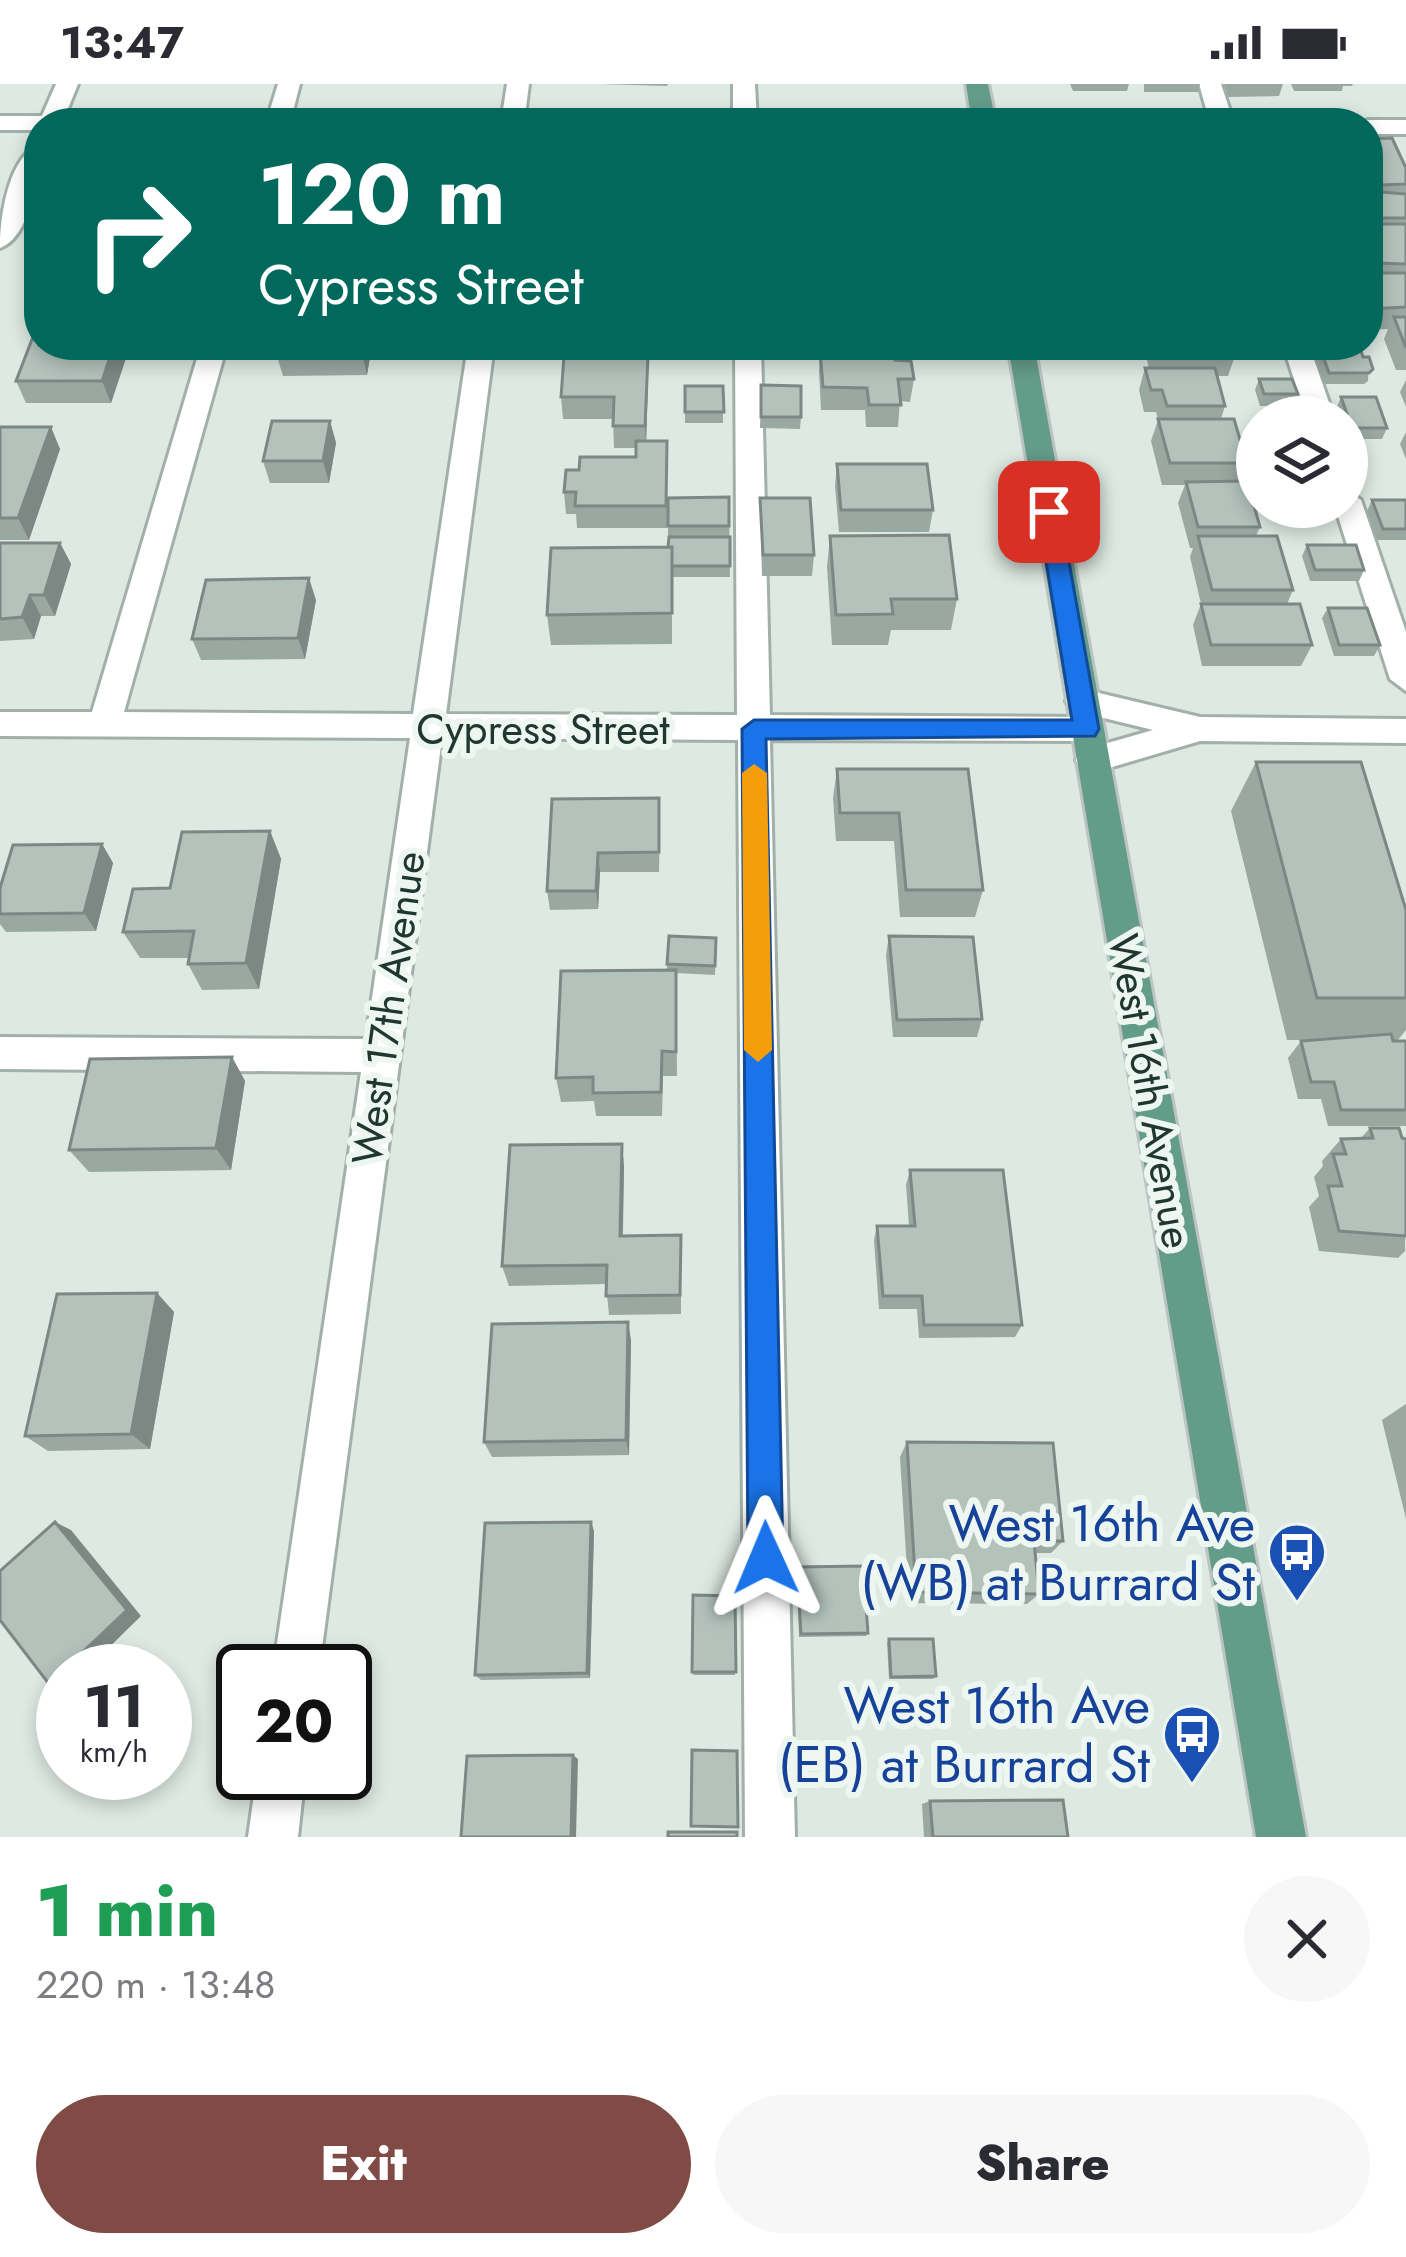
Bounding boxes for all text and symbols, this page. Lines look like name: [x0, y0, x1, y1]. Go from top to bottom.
text: 13:47: [60, 10, 184, 75]
text: 120 m: [258, 134, 506, 256]
icon: right: [60, 156, 216, 312]
text: Cypress Street: [258, 246, 584, 324]
map controls: [1236, 396, 1368, 528]
button: layers: [1236, 396, 1368, 528]
pin: [998, 461, 1100, 563]
icon: arrive: [1016, 479, 1082, 545]
street label: Cypress Street: [416, 699, 670, 760]
street label: West 17th Avenue: [336, 847, 441, 1169]
street label: West 16th Avenue: [1093, 929, 1208, 1253]
place label: West 16th Ave (WB) at Burrard St: [860, 1486, 1255, 1619]
position arrow: [703, 1495, 829, 1621]
bus stop icon: West 16th Ave (WB) at Burrard St: [1266, 1521, 1328, 1603]
speed limit sign: 20: [216, 1644, 372, 1800]
text: 11: [83, 1663, 145, 1750]
place label: West 16th Ave (EB) at Burrard St: [778, 1668, 1150, 1801]
bus stop icon: West 16th Ave (EB) at Burrard St: [1161, 1703, 1223, 1785]
text: km/h: [80, 1730, 148, 1773]
text: 1 min: [36, 1859, 218, 1963]
button: close: [1244, 1876, 1370, 2002]
text: 220 m · 13:48: [36, 1956, 276, 2013]
button: Exit: [36, 2095, 691, 2233]
button: Share: [715, 2095, 1370, 2233]

